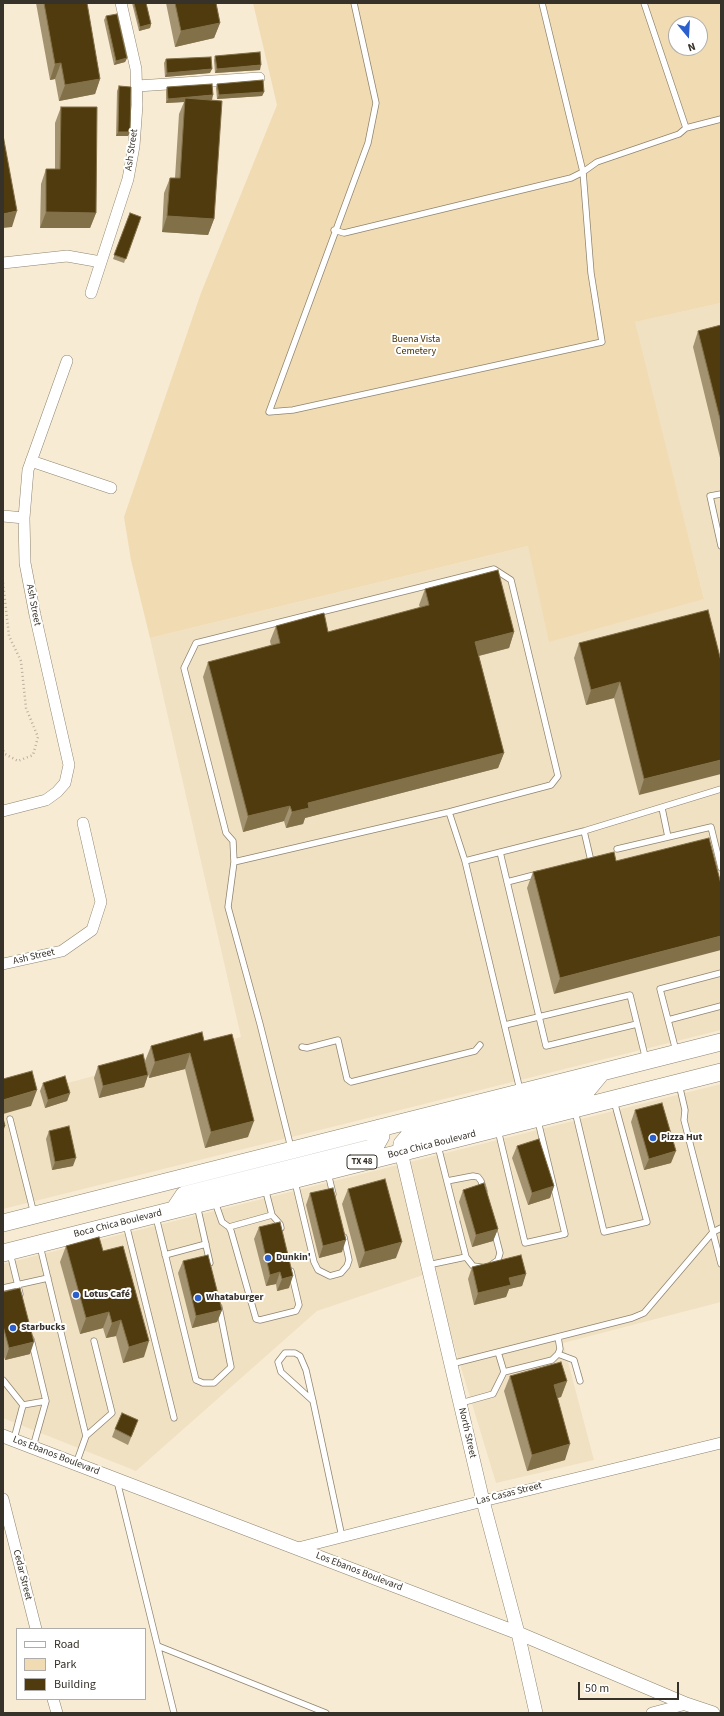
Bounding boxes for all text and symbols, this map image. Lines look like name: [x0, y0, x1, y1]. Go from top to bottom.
north arrow: [668, 16, 708, 56]
text: N: [686, 39, 697, 55]
street label: Ash Street: [123, 128, 141, 172]
park label: Buena Vista Cemetery: [392, 334, 440, 358]
street label: Ash Street: [23, 583, 43, 627]
street label: Ash Street: [12, 946, 56, 968]
street label: Boca Chica Boulevard: [387, 1128, 477, 1162]
place label: Pizza Hut: [661, 1132, 702, 1144]
marker: Pizza Hut: [648, 1133, 658, 1143]
road number: TX 48: [347, 1155, 377, 1169]
street label: Boca Chica Boulevard: [73, 1207, 163, 1241]
place label: Dunkin': [276, 1252, 311, 1264]
marker: Dunkin': [263, 1253, 273, 1263]
place label: Lotus Café: [84, 1289, 130, 1301]
marker: Lotus Café: [71, 1290, 81, 1300]
place label: Whataburger: [206, 1292, 263, 1304]
marker: Whataburger: [193, 1293, 203, 1303]
place label: Starbucks: [21, 1322, 65, 1334]
marker: Starbucks: [8, 1323, 18, 1333]
street label: North Street: [455, 1407, 479, 1459]
street label: Los Ebanos Boulevard: [11, 1434, 101, 1478]
street label: Las Casas Street: [475, 1480, 543, 1508]
street label: Cedar Street: [10, 1548, 34, 1602]
street label: Los Ebanos Boulevard: [314, 1550, 404, 1594]
legend: [16, 1628, 146, 1700]
text: Road: [54, 1636, 80, 1653]
text: Park: [54, 1656, 76, 1673]
scale bar: [580, 1674, 681, 1700]
text: Building: [54, 1676, 96, 1693]
text: 50 m: [585, 1680, 609, 1697]

